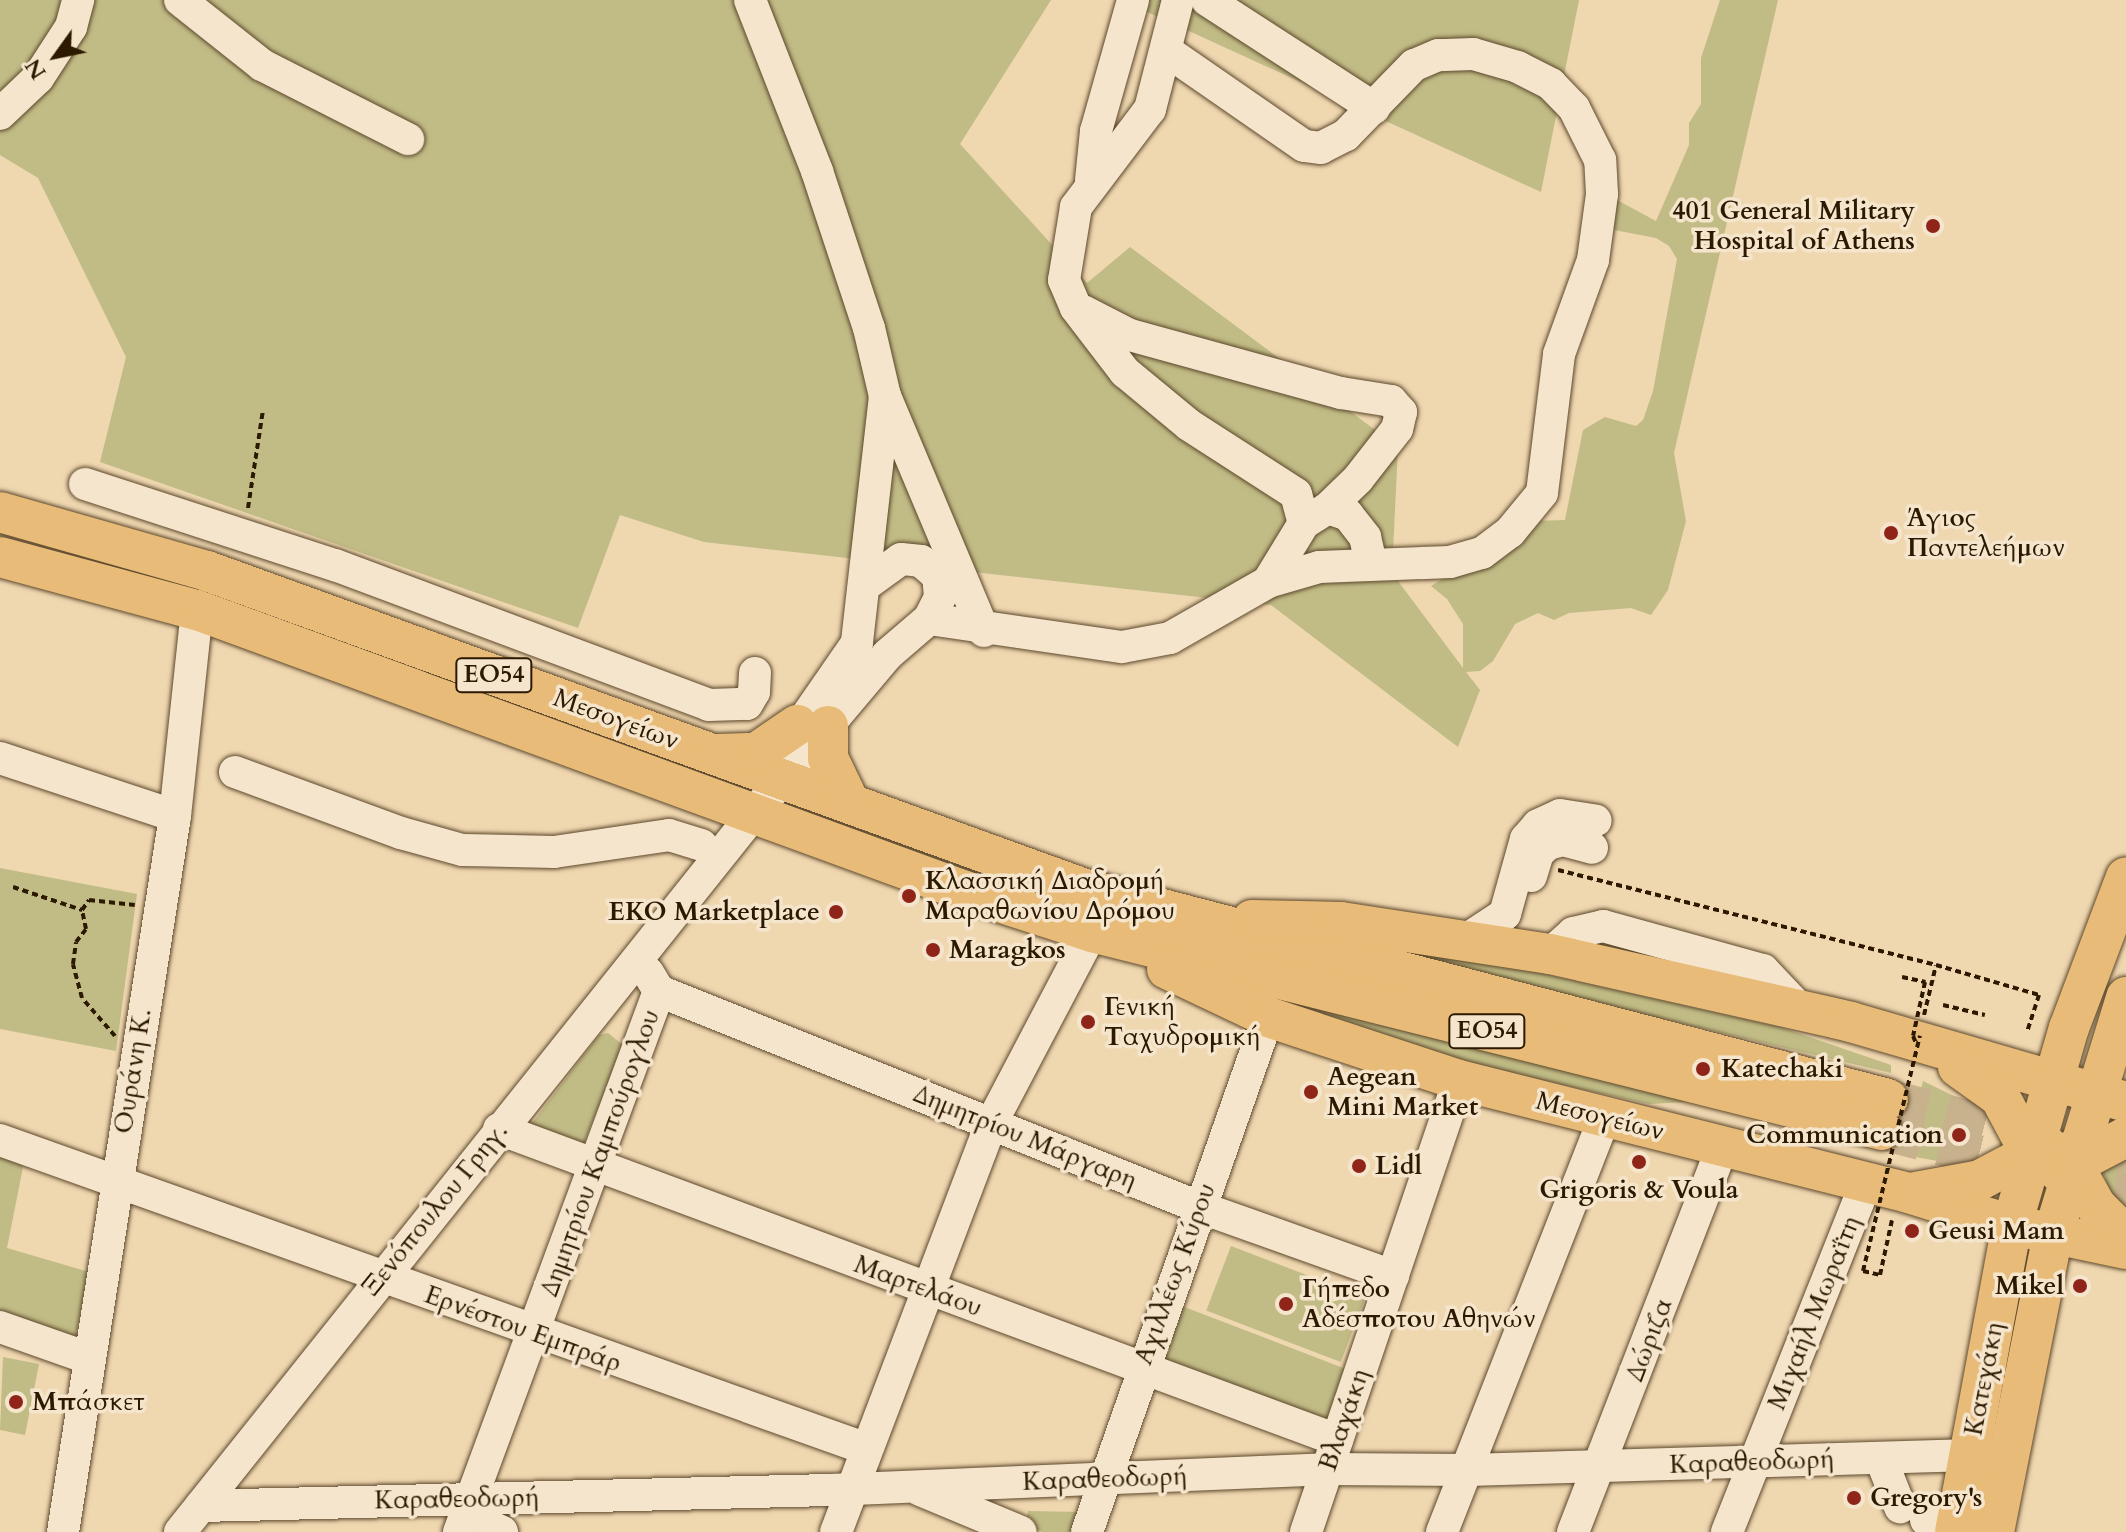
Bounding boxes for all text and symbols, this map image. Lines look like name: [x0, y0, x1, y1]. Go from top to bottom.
north arrow: [16, 16, 96, 96]
text: N: [18, 53, 54, 85]
place label: 401 General Military Hospital of Athens: [1672, 195, 1915, 256]
marker: 401 General Military Hospital of Athens: [1922, 215, 1944, 237]
place label: Άγιος Παντελεήμων: [1907, 502, 2065, 564]
marker: Άγιος Παντελεήμων: [1882, 524, 1900, 542]
road number: ΕΟ54: [454, 655, 534, 695]
street label: Μεσογείων: [549, 682, 683, 756]
place label: Κλασσική Διαδρομή Μαραθωνίου Δρόμου: [925, 865, 1175, 926]
marker: Κλασσική Διαδρομή Μαραθωνίου Δρόμου: [900, 887, 918, 905]
place label: EKO Marketplace: [608, 896, 820, 928]
marker: EKO Marketplace: [827, 903, 845, 921]
place label: Maragkos: [949, 934, 1066, 966]
marker: Maragkos: [924, 941, 942, 959]
place label: Γενική Ταχυδρομική: [1104, 991, 1261, 1052]
street label: Δημητρίου Καμπούρογλου: [534, 1005, 666, 1301]
street label: Ουράνη Κ.: [108, 1006, 158, 1136]
road number: ΕΟ54: [1447, 1011, 1527, 1051]
marker: Γενική Ταχυδρομική: [1079, 1013, 1097, 1031]
place label: Katechaki: [1721, 1053, 1843, 1085]
marker: Katechaki: [1692, 1058, 1714, 1080]
place label: Aegean Mini Market: [1327, 1061, 1478, 1122]
street label: Δημητρίου Μάργαρη: [909, 1078, 1141, 1196]
marker: Aegean Mini Market: [1302, 1083, 1320, 1101]
street label: Μεσογείων: [1533, 1085, 1667, 1147]
street label: Ξενόπουλου Γρηγ.: [355, 1116, 515, 1302]
place label: Communication: [1746, 1119, 1943, 1151]
marker: Communication: [1950, 1126, 1968, 1144]
place label: Lidl: [1375, 1150, 1422, 1182]
marker: Grigoris & Voula: [1630, 1153, 1648, 1171]
marker: Lidl: [1350, 1157, 1368, 1175]
place label: Grigoris & Voula: [1539, 1174, 1739, 1206]
street label: Αχιλλέως Κύρου: [1128, 1179, 1222, 1369]
street label: Μιχαήλ Μωραΐτη: [1761, 1212, 1867, 1414]
place label: Geusi Mam: [1928, 1215, 2064, 1247]
marker: Geusi Mam: [1903, 1222, 1921, 1240]
street label: Μαρτελάου: [850, 1248, 986, 1324]
place label: Mikel: [1995, 1270, 2064, 1302]
place label: Γήπεδο Αδέσποτου Αθηνών: [1302, 1273, 1536, 1334]
marker: Mikel: [2071, 1277, 2089, 1295]
street label: Ερνέστου Εμπράρ: [420, 1279, 626, 1379]
street label: Δώριζα: [1619, 1294, 1679, 1386]
marker: Γήπεδο Αδέσποτου Αθηνών: [1277, 1295, 1295, 1313]
street label: Κατεχάκη: [1958, 1320, 2010, 1438]
street label: Βλαχάκη: [1312, 1365, 1376, 1475]
place label: Μπάσκετ: [32, 1386, 144, 1418]
marker: Μπάσκετ: [7, 1393, 25, 1411]
street label: Καραθεοδωρή: [1669, 1444, 1835, 1480]
street label: Καραθεοδωρή: [1022, 1461, 1188, 1497]
street label: Καραθεοδωρή: [374, 1482, 540, 1516]
place label: Gregory's: [1870, 1482, 1982, 1514]
marker: Gregory's: [1845, 1489, 1863, 1507]

